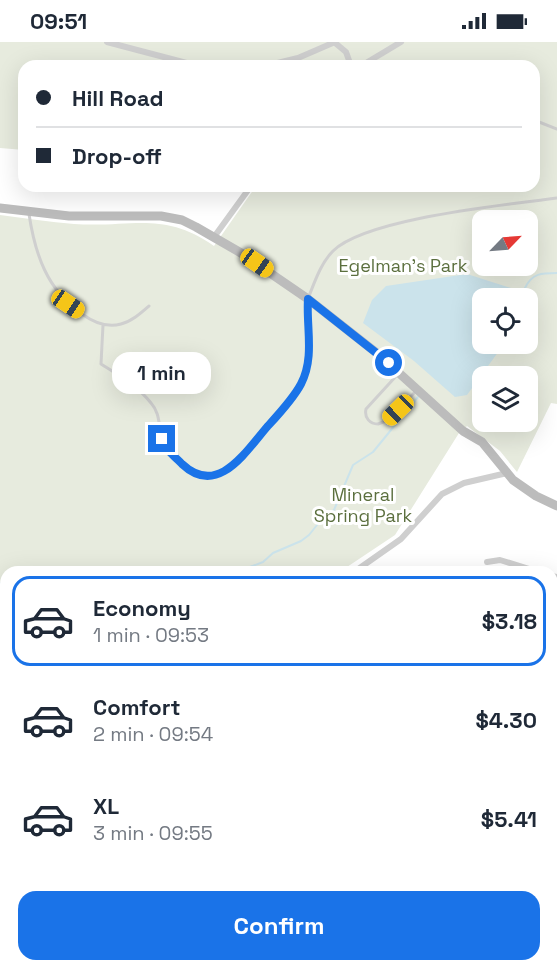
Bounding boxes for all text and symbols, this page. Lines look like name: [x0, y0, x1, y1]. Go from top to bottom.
text: 09:51: [30, 7, 87, 35]
text: Hill Road: [72, 84, 163, 112]
text: Drop-off: [72, 142, 162, 170]
north arrow: [472, 210, 538, 276]
map controls: [472, 210, 538, 432]
car: [237, 245, 277, 281]
park label: Egelman's Park: [338, 254, 468, 277]
car: [48, 286, 88, 322]
button: locate: [472, 288, 538, 354]
route start: [375, 349, 402, 376]
callout: 1 min: [112, 352, 212, 394]
text: 1 min: [137, 360, 186, 386]
button: layers: [472, 366, 538, 432]
car: [379, 391, 417, 429]
route end: [148, 425, 175, 452]
park label: Mineral Spring Park: [314, 483, 413, 527]
icon: car: [21, 594, 75, 648]
text: Economy: [93, 594, 191, 622]
text: $3.18: [482, 607, 537, 635]
text: 1 min · 09:53: [93, 622, 209, 648]
icon: car: [21, 693, 75, 747]
text: Comfort: [93, 693, 181, 721]
text: $4.30: [475, 706, 537, 734]
text: 2 min · 09:54: [93, 721, 213, 747]
icon: car: [21, 792, 75, 846]
text: XL: [93, 792, 119, 820]
text: $5.41: [481, 805, 537, 833]
text: 3 min · 09:55: [93, 820, 213, 846]
button: Confirm: [18, 891, 540, 960]

